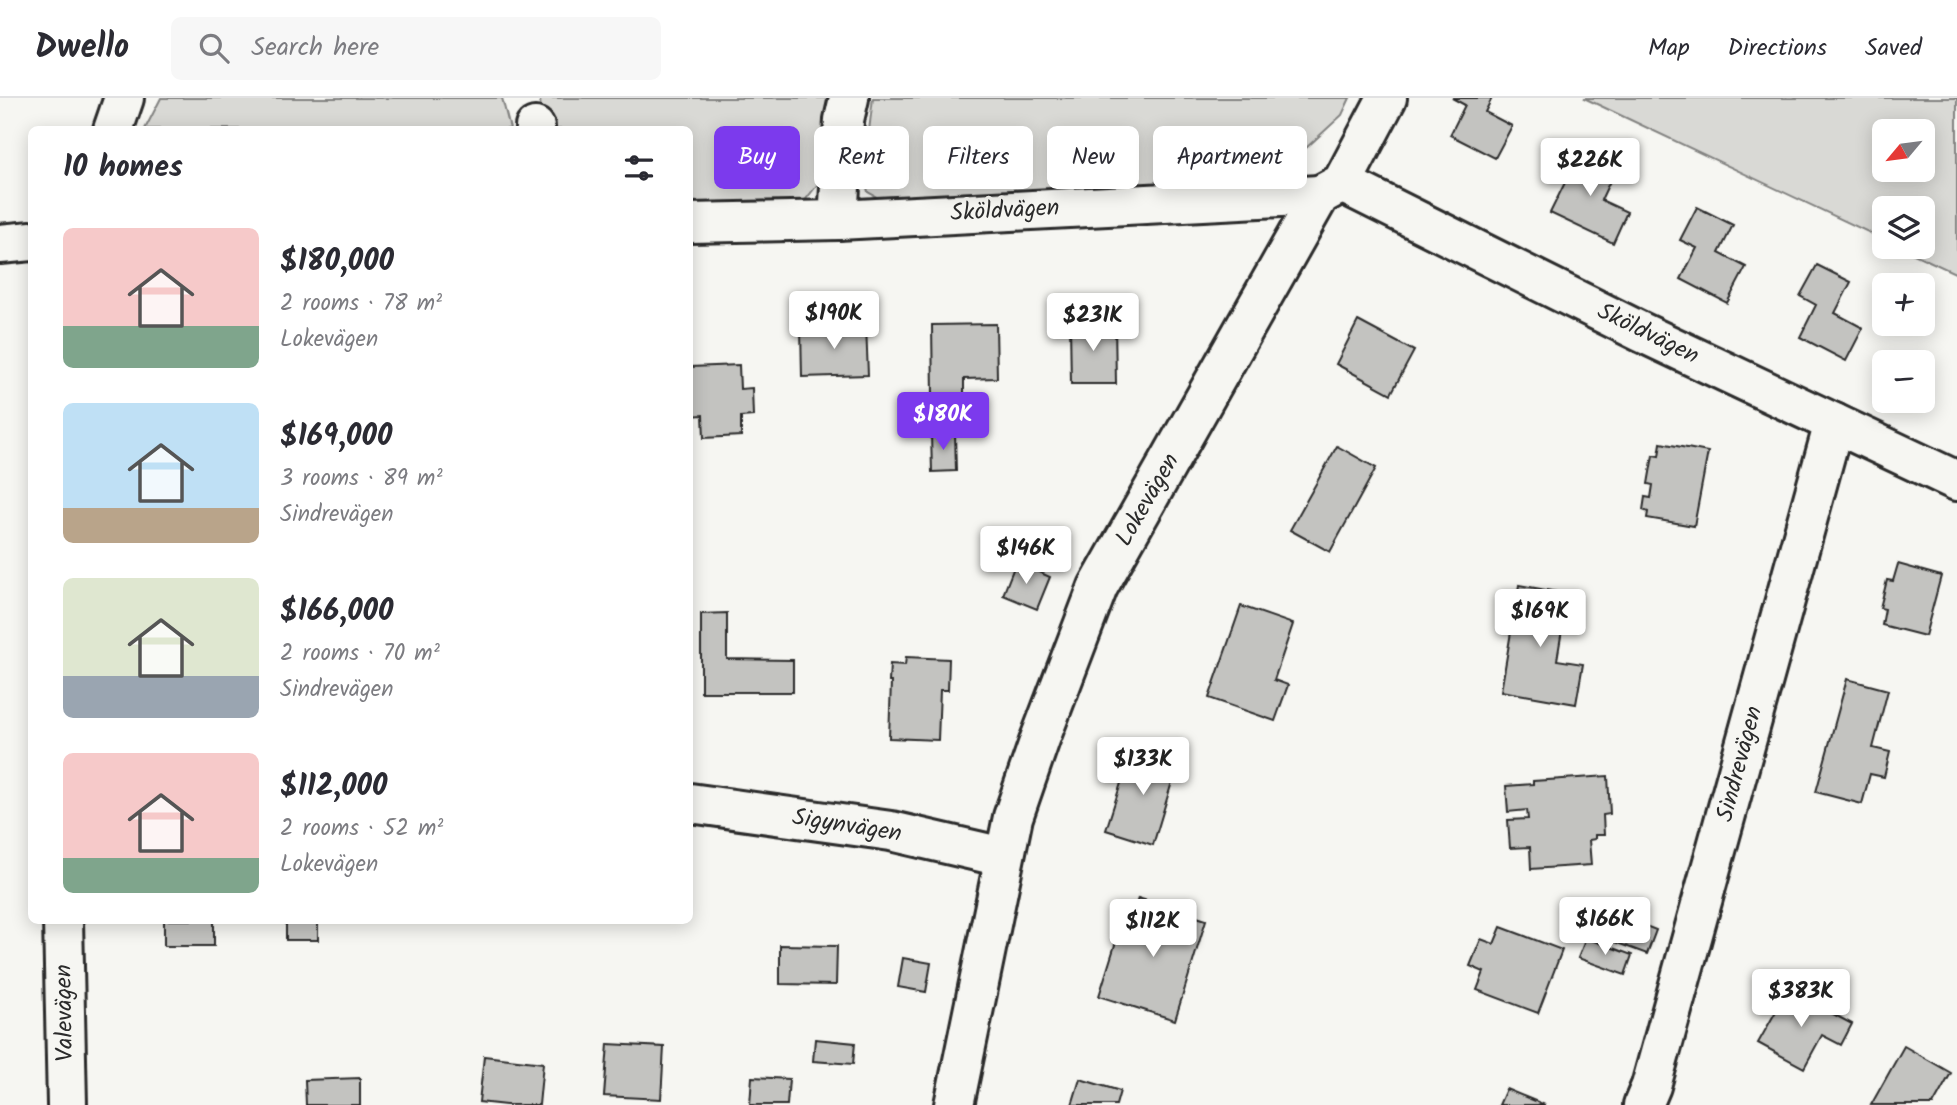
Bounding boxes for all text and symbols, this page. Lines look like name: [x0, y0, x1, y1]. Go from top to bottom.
search box: [171, 17, 661, 80]
text: Dwello: [35, 22, 129, 75]
text: Search here: [251, 27, 379, 69]
icon: search: [195, 29, 233, 67]
text: Map: [1648, 29, 1690, 68]
text: Directions: [1728, 29, 1827, 68]
text: Saved: [1865, 29, 1922, 68]
north arrow: [1872, 119, 1936, 182]
map controls: [1872, 119, 1935, 413]
chip: Buy: [714, 126, 800, 189]
chip: Rent: [814, 126, 909, 189]
chip: Filters: [923, 126, 1033, 189]
chip: New: [1047, 126, 1139, 189]
chip: Apartment: [1153, 126, 1307, 189]
pin: $226K: [1541, 139, 1639, 198]
text: $226K: [1557, 143, 1623, 179]
text: 10 homes: [63, 144, 183, 192]
icon: filters: [620, 149, 658, 187]
street label: Sköldvägen: [949, 189, 1061, 233]
button: layers: [1872, 196, 1935, 259]
text: $180,000: [280, 238, 394, 286]
icon: home: [119, 256, 203, 340]
button: +: [1872, 273, 1935, 336]
text: 2 rooms · 78 m²: [280, 286, 442, 322]
pin: $190K: [785, 292, 883, 351]
street label: Sköldvägen: [1590, 293, 1706, 375]
pin: $231K: [1044, 294, 1142, 353]
text: $190K: [805, 296, 863, 332]
text: $231K: [1063, 298, 1123, 334]
text: Lokevägen: [280, 322, 378, 358]
button: −: [1872, 350, 1935, 413]
pin: $180K: [894, 392, 992, 452]
text: $180K: [913, 397, 973, 433]
text: $169,000: [280, 413, 392, 461]
icon: home: [119, 431, 203, 515]
street label: Lokevägen: [1105, 446, 1191, 554]
text: 3 rooms · 89 m²: [280, 461, 443, 497]
text: Sindrevägen: [280, 497, 393, 533]
pin: $146K: [977, 526, 1075, 586]
text: $146K: [996, 531, 1056, 567]
text: $166,000: [280, 588, 393, 636]
pin: $169K: [1491, 589, 1589, 649]
text: $169K: [1511, 594, 1569, 630]
icon: home: [119, 606, 203, 690]
text: 2 rooms · 70 m²: [280, 636, 440, 672]
text: Sindrevägen: [280, 672, 393, 708]
street label: Sindrevägen: [1706, 702, 1774, 826]
pin: $133K: [1094, 738, 1192, 797]
text: $133K: [1113, 742, 1173, 778]
text: $112,000: [280, 763, 387, 811]
icon: home: [119, 781, 203, 865]
street label: Sigynvägen: [789, 798, 905, 854]
text: 2 rooms · 52 m²: [280, 811, 443, 847]
text: Lokevägen: [280, 847, 378, 883]
pin: $166K: [1556, 898, 1654, 957]
pin: $112K: [1104, 900, 1202, 959]
text: $166K: [1575, 902, 1635, 938]
text: $112K: [1126, 904, 1180, 940]
street label: Valevägen: [45, 964, 85, 1062]
pin: $383K: [1752, 970, 1850, 1029]
text: $383K: [1768, 974, 1834, 1010]

